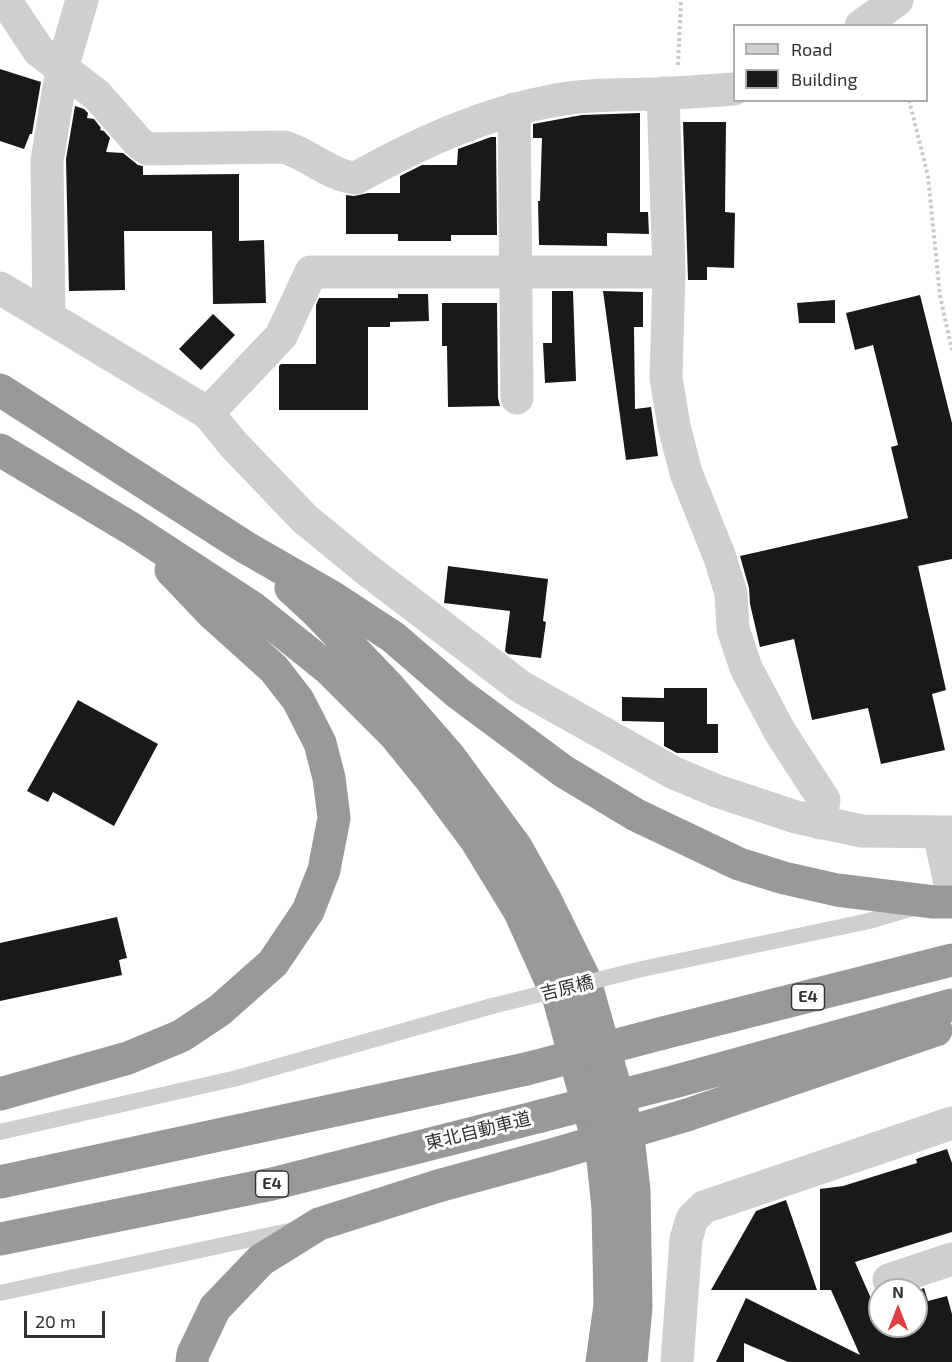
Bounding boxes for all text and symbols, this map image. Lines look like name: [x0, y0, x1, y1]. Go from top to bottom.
legend: [733, 24, 928, 102]
text: Road: [791, 38, 832, 60]
text: Building: [791, 68, 858, 90]
street label: 吉原橋: [538, 971, 596, 1005]
road number: E4: [792, 984, 824, 1010]
street label: 東北自動車道: [423, 1107, 533, 1155]
road number: E4: [256, 1171, 288, 1197]
north arrow: [868, 1278, 928, 1338]
text: N: [892, 1282, 904, 1301]
scale bar: [27, 1299, 108, 1337]
text: 20 m: [35, 1310, 76, 1332]

